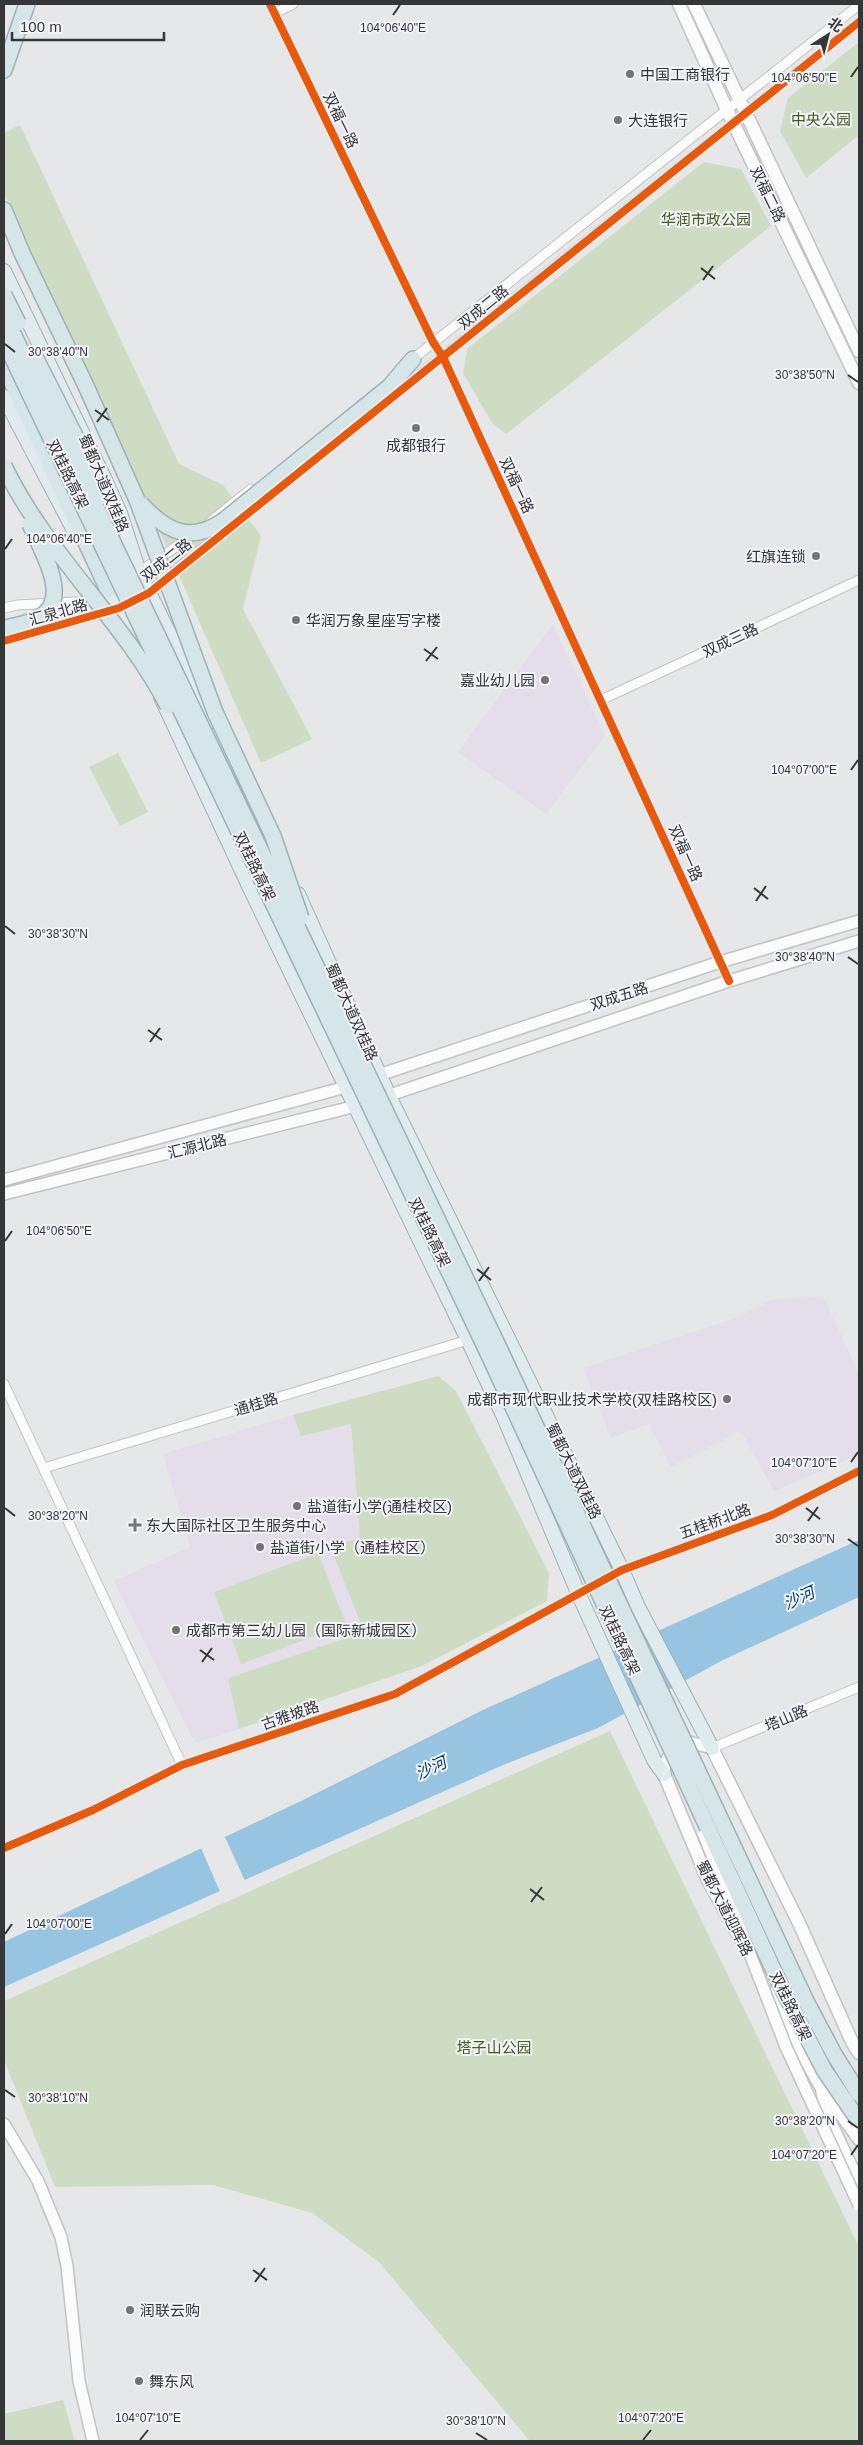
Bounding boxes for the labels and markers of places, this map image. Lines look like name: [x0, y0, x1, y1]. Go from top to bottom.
place label: 中国工商银行: [640, 66, 730, 83]
marker: 中国工商银行: [624, 68, 636, 80]
place label: 大连银行: [628, 112, 688, 129]
marker: 大连银行: [612, 114, 624, 126]
marker: 成都银行: [410, 422, 422, 434]
place label: 成都银行: [386, 437, 446, 454]
place label: 红旗连锁: [746, 548, 806, 565]
marker: 红旗连锁: [810, 550, 822, 562]
place label: 华润万象星座写字楼: [306, 612, 441, 629]
marker: 华润万象星座写字楼: [290, 614, 302, 626]
place label: 嘉业幼儿园: [460, 672, 535, 689]
marker: 嘉业幼儿园: [539, 674, 551, 686]
place label: 成都市现代职业技术学校(双桂路校区): [467, 1391, 717, 1408]
marker: 成都市现代职业技术学校(双桂路校区): [721, 1393, 733, 1405]
place label: 盐道街小学(通桂校区): [307, 1498, 452, 1515]
marker: 盐道街小学(通桂校区): [291, 1500, 303, 1512]
place label: 东大国际社区卫生服务中心: [146, 1517, 326, 1534]
marker: 东大国际社区卫生服务中心: [128, 1518, 142, 1532]
place label: 盐道街小学（通桂校区）: [270, 1539, 435, 1556]
marker: 盐道街小学（通桂校区）: [254, 1541, 266, 1553]
place label: 成都市第三幼儿园（国际新城园区）: [186, 1622, 426, 1639]
marker: 成都市第三幼儿园（国际新城园区）: [170, 1624, 182, 1636]
place label: 润联云购: [140, 2302, 200, 2319]
marker: 润联云购: [124, 2304, 136, 2316]
place label: 舞东风: [149, 2373, 194, 2390]
marker: 舞东风: [133, 2375, 145, 2387]

